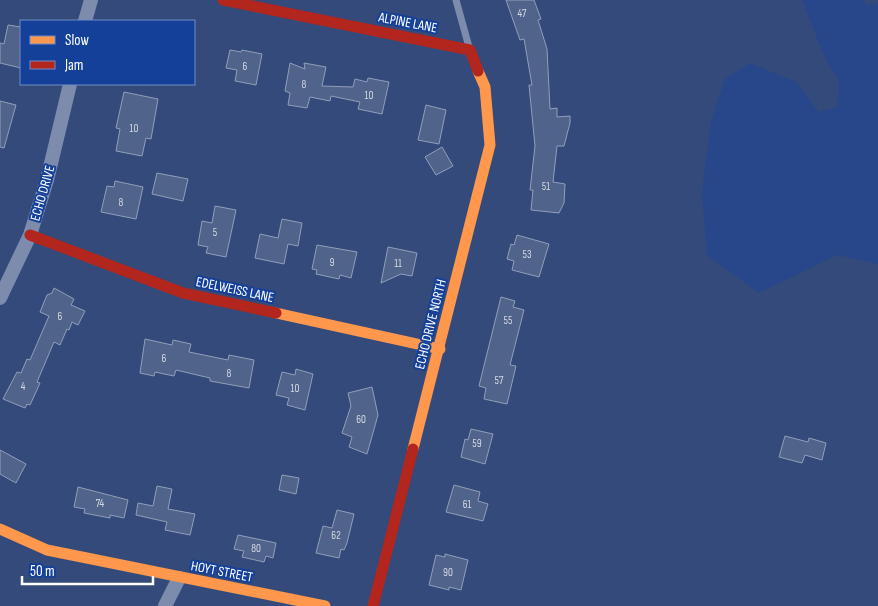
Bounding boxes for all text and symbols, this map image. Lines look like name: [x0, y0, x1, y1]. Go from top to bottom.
house number: 47: [518, 7, 527, 20]
street label: ALPINE LANE: [376, 8, 439, 37]
legend: [20, 20, 195, 85]
text: Slow: [65, 31, 89, 50]
text: Jam: [64, 56, 83, 75]
house number: 6: [243, 60, 248, 73]
house number: 8: [302, 78, 307, 91]
house number: 10: [365, 89, 373, 102]
house number: 10: [130, 122, 138, 135]
street label: ECHO DRIVE: [26, 163, 59, 223]
house number: 51: [542, 180, 550, 193]
house number: 8: [119, 196, 124, 209]
house number: 5: [213, 226, 217, 239]
house number: 53: [522, 248, 532, 261]
house number: 9: [330, 256, 335, 269]
house number: 11: [394, 257, 402, 270]
street label: EDELWEISS LANE: [194, 273, 276, 306]
street label: ECHO DRIVE NORTH: [411, 277, 450, 371]
house number: 6: [58, 310, 63, 323]
house number: 55: [504, 314, 512, 327]
house number: 6: [162, 352, 167, 365]
house number: 8: [227, 367, 232, 380]
house number: 57: [495, 374, 504, 387]
house number: 4: [21, 380, 26, 393]
house number: 10: [291, 382, 299, 395]
house number: 60: [356, 413, 366, 426]
house number: 59: [472, 437, 482, 450]
house number: 74: [96, 497, 105, 510]
house number: 61: [463, 498, 471, 511]
house number: 62: [331, 529, 341, 542]
house number: 80: [251, 542, 261, 555]
scale bar: [22, 554, 154, 586]
street label: HOYT STREET: [189, 557, 255, 586]
text: 50 m: [30, 562, 55, 581]
house number: 90: [443, 566, 453, 579]

